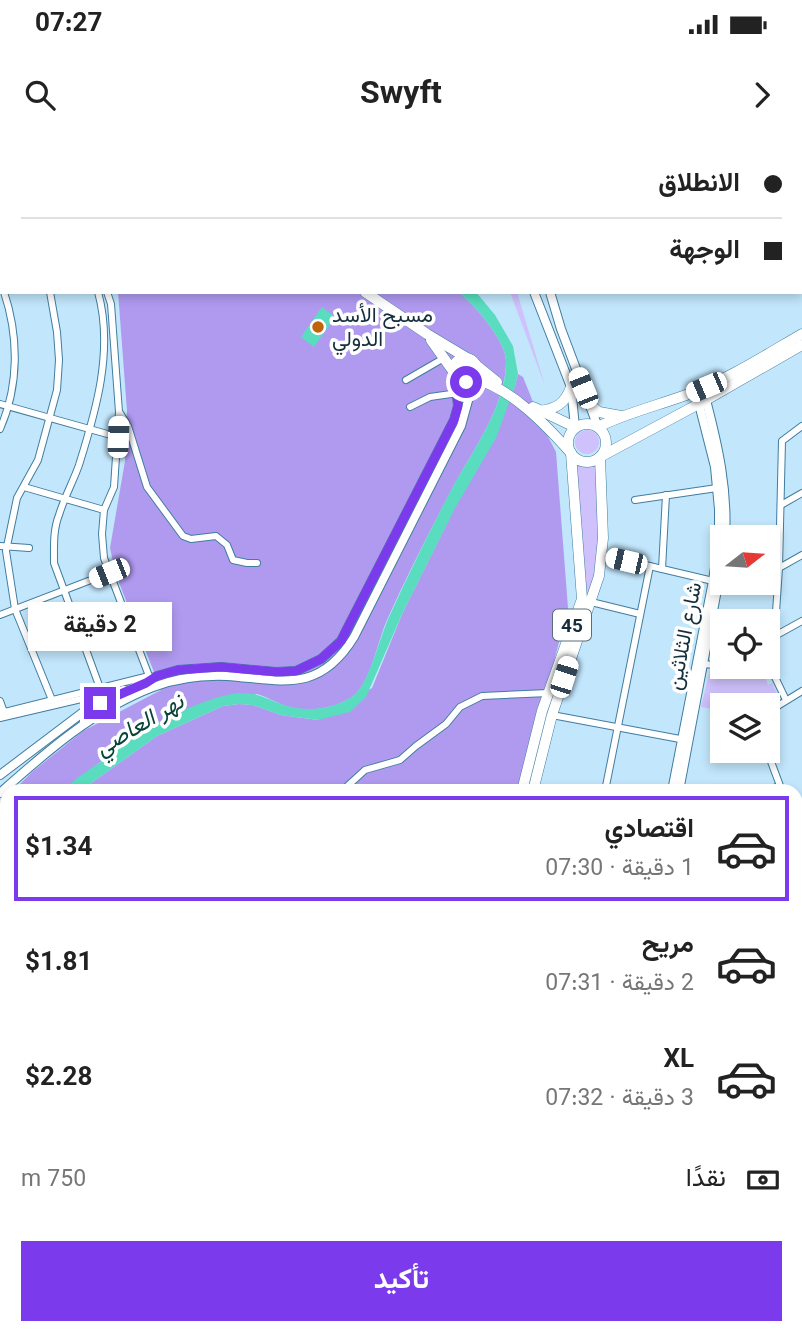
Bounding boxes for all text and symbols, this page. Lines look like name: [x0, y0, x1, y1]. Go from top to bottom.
text: 07:27: [35, 4, 102, 45]
text: Swyft: [360, 70, 442, 120]
icon: search: [21, 76, 59, 114]
icon: forward: [743, 76, 781, 114]
text: الانطلاق: [658, 164, 740, 205]
text: الوجهة: [669, 231, 740, 272]
place label: مسبح الأسد الدولي: [332, 300, 433, 357]
marker: مسبح الأسد الدولي: [310, 319, 326, 335]
car: [566, 365, 601, 411]
route start: [450, 366, 482, 398]
car: [683, 369, 730, 405]
car: [107, 416, 130, 458]
north arrow: [710, 525, 780, 595]
map controls: [710, 525, 780, 763]
car: [604, 546, 649, 576]
car: [86, 555, 133, 591]
street label: شارع الثلاثين: [659, 579, 712, 693]
callout: 2 دقيقة: [28, 602, 172, 650]
text: 2 دقيقة: [63, 608, 137, 644]
button: locate: [710, 609, 780, 679]
road number: 45: [553, 610, 591, 640]
car: [548, 654, 581, 700]
water label: نهر العاصي: [89, 684, 193, 766]
route end: [84, 687, 116, 719]
button: layers: [710, 693, 780, 763]
text: اقتصادي: [605, 810, 694, 851]
icon: car: [715, 817, 778, 880]
text: $1.34: [25, 828, 92, 869]
text: 1 دقيقة · 07:30: [545, 851, 694, 887]
text: مريح: [642, 925, 694, 966]
icon: car: [715, 932, 778, 995]
text: $1.81: [25, 943, 92, 984]
text: 2 دقيقة · 07:31: [545, 966, 694, 1002]
text: XL: [663, 1040, 694, 1081]
icon: car: [715, 1047, 778, 1110]
text: $2.28: [25, 1058, 92, 1099]
text: 3 دقيقة · 07:32: [545, 1081, 694, 1117]
text: نقدًا: [686, 1159, 726, 1200]
icon: cash: [744, 1161, 782, 1199]
text: 750 m: [21, 1162, 86, 1198]
button: تأكيد: [21, 1241, 782, 1321]

